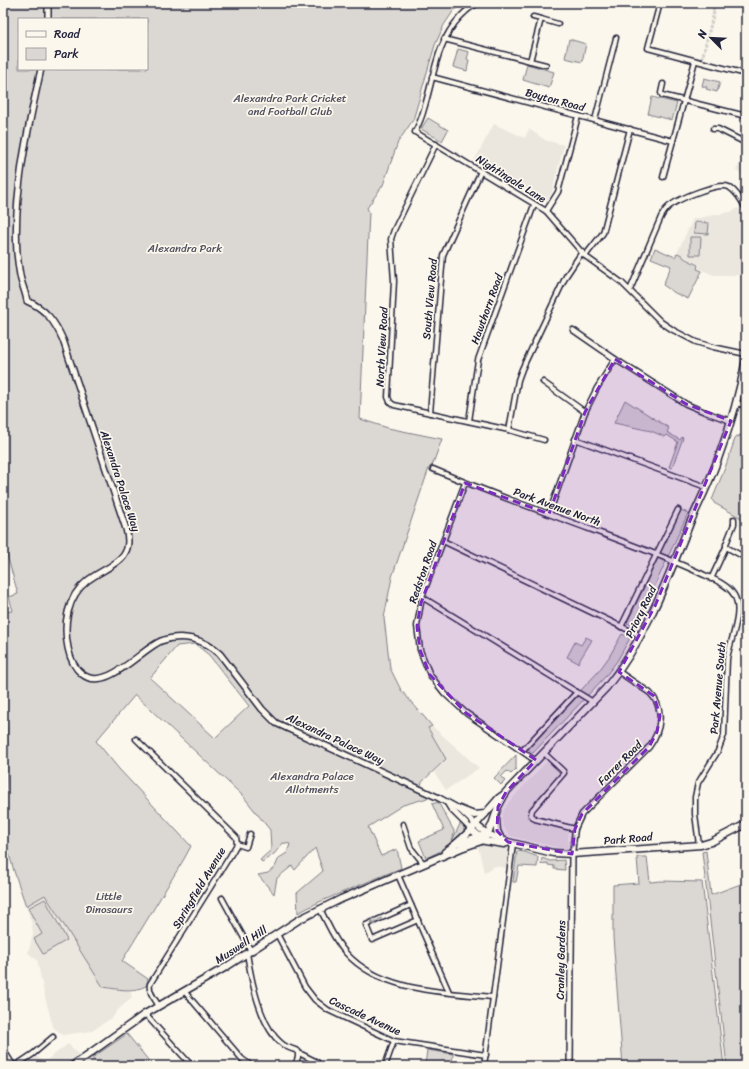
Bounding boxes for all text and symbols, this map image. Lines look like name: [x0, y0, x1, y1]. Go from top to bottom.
legend: [18, 18, 148, 70]
north arrow: [691, 18, 731, 58]
text: Road: [54, 23, 81, 45]
text: N: [692, 26, 713, 42]
text: Park: [54, 43, 79, 65]
street label: Boyton Road: [523, 83, 588, 117]
park label: Alexandra Park Cricket and Football Club: [232, 89, 347, 121]
street label: Nightingale Lane: [472, 150, 551, 209]
park label: Alexandra Park: [147, 239, 222, 258]
street label: South View Road: [417, 257, 443, 340]
street label: Hawthorn Road: [465, 270, 509, 347]
street label: North View Road: [370, 305, 394, 387]
street label: Alexandra Palace Way: [94, 427, 146, 535]
street label: Park Avenue North: [511, 482, 604, 532]
street label: Redston Road: [403, 537, 443, 606]
street label: Priory Road: [620, 581, 662, 641]
street label: Park Avenue South: [704, 641, 732, 735]
street label: Alexandra Palace Way: [282, 708, 387, 770]
street label: Farrer Road: [593, 735, 648, 790]
park label: Alexandra Palace Allotments: [269, 767, 354, 799]
street label: Park Road: [603, 827, 654, 851]
one-way arrow: [570, 834, 577, 847]
street label: Springfield Avenue: [167, 843, 231, 933]
park label: Little Dinosaurs: [85, 887, 134, 919]
one-way arrow: [370, 918, 382, 925]
street label: Cranley Gardens: [551, 919, 571, 1000]
street label: Muswell Hill: [211, 920, 272, 969]
street label: Cascade Avenue: [326, 991, 405, 1041]

